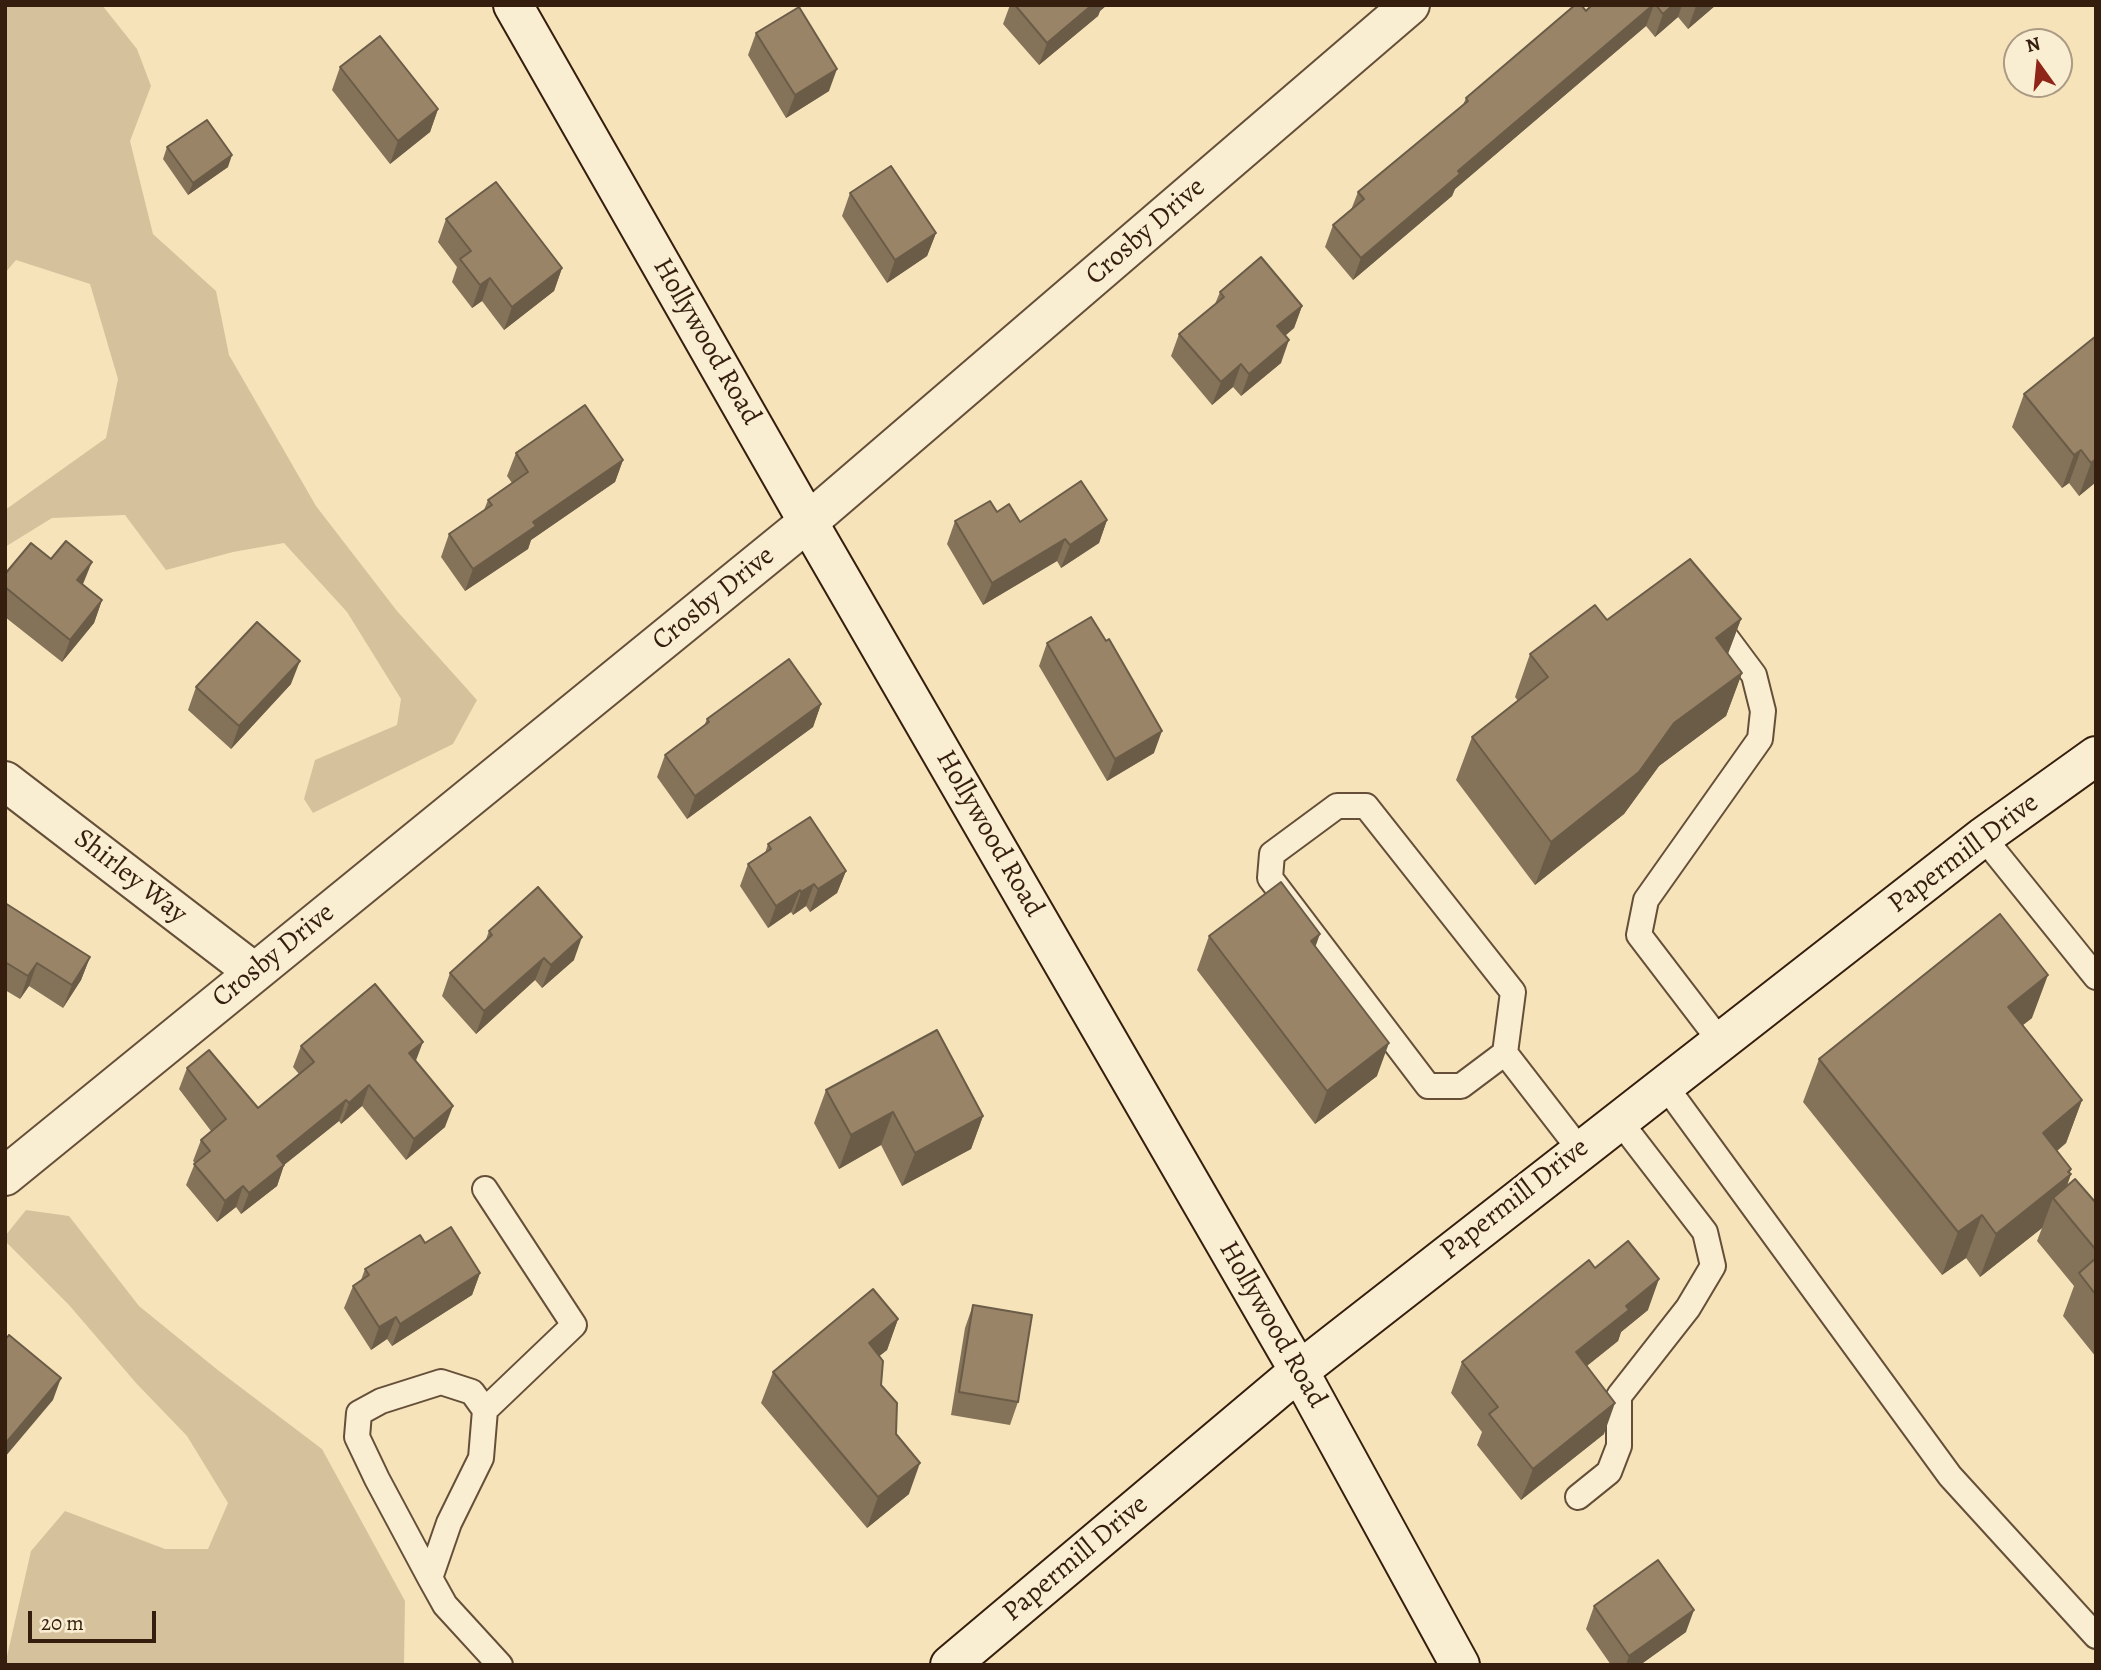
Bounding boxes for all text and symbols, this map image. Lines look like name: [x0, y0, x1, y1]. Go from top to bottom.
north arrow: [2003, 28, 2073, 98]
text: N: [2023, 30, 2043, 59]
street label: Crosby Drive: [1079, 171, 1213, 293]
street label: Hollywood Road: [645, 253, 767, 431]
street label: Crosby Drive: [646, 540, 782, 658]
street label: Hollywood Road: [928, 745, 1050, 923]
street label: Papermill Drive: [1882, 787, 2046, 921]
street label: Shirley Way: [67, 822, 193, 932]
street label: Crosby Drive: [206, 897, 342, 1015]
street label: Papermill Drive: [1434, 1132, 1596, 1268]
street label: Hollywood Road: [1211, 1236, 1333, 1414]
street label: Papermill Drive: [997, 1489, 1155, 1629]
scale bar: [32, 1596, 159, 1640]
text: 20 m: [41, 1609, 84, 1637]

